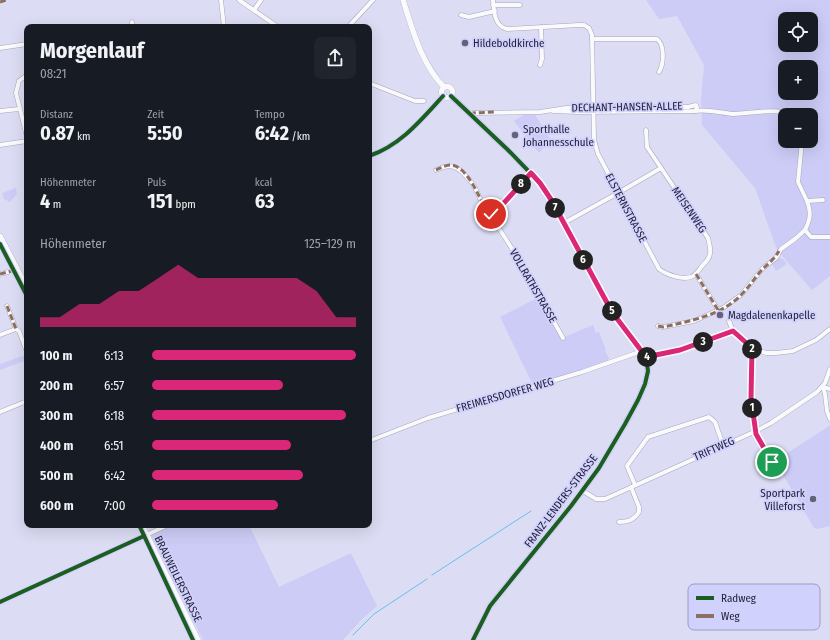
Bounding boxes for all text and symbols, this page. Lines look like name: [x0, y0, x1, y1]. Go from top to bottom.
map controls: [778, 12, 818, 148]
button: locate: [778, 12, 818, 52]
text: Morgenlauf: [40, 37, 144, 64]
button: share: [314, 37, 356, 79]
place label: Hildeboldkirche: [473, 37, 544, 50]
marker: Hildeboldkirche: [460, 38, 470, 48]
button: +: [778, 60, 818, 100]
text: 08:21: [40, 66, 67, 81]
street label: DECHANT-HANSEN-ALLEE: [571, 100, 683, 114]
text: Distanz: [40, 108, 73, 121]
text: Zeit: [147, 108, 164, 121]
text: Tempo: [255, 108, 285, 121]
button: −: [778, 108, 818, 148]
text: 0.87: [40, 121, 74, 145]
text: 5:50: [147, 121, 183, 145]
text: 6:42: [255, 121, 289, 145]
place label: Sporthalle Johannesschule: [523, 123, 594, 149]
text: km: [74, 130, 91, 143]
text: /km: [289, 130, 310, 143]
marker: Sporthalle Johannesschule: [510, 130, 520, 140]
street label: ELSTERNSTRASSE: [602, 171, 650, 245]
pin: 8: [511, 174, 531, 194]
text: Höhenmeter: [40, 176, 96, 189]
text: Puls: [147, 176, 166, 189]
text: kcal: [255, 176, 272, 189]
text: 8: [518, 177, 524, 190]
street label: MEISENWEG: [669, 185, 709, 235]
text: 4: [40, 189, 50, 213]
text: 151: [147, 189, 173, 213]
text: 63: [255, 189, 274, 213]
pin: [474, 197, 508, 231]
text: m: [50, 198, 61, 211]
text: bpm: [173, 198, 196, 211]
pin: 7: [545, 198, 565, 218]
text: 7: [553, 201, 557, 214]
icon: check: [480, 203, 502, 225]
text: Höhenmeter: [40, 236, 106, 251]
text: 125–129 m: [304, 236, 356, 251]
street label: VOLLRATHSTRASSE: [507, 247, 559, 325]
pin: 6: [573, 250, 593, 270]
text: 6: [580, 253, 586, 266]
pin: 5: [602, 301, 622, 321]
text: 5: [609, 304, 615, 317]
place label: Magdalenenkapelle: [728, 309, 815, 322]
marker: Magdalenenkapelle: [715, 310, 725, 320]
pin: 3: [693, 332, 713, 352]
text: 3: [700, 335, 706, 348]
pin: 2: [742, 339, 762, 359]
text: 2: [749, 342, 755, 355]
pin: 4: [637, 347, 657, 367]
text: 100 m: [40, 348, 72, 363]
text: 6:13: [104, 348, 124, 363]
text: 4: [644, 350, 650, 363]
street label: FREIMERSDORFER WEG: [455, 375, 555, 415]
text: 200 m: [40, 378, 73, 393]
text: 6:57: [104, 378, 124, 393]
pin: 1: [742, 398, 762, 418]
text: 1: [750, 401, 754, 414]
text: 300 m: [40, 408, 73, 423]
text: 6:18: [104, 408, 124, 423]
street label: TRIFTWEG: [692, 434, 736, 464]
text: 400 m: [40, 438, 74, 453]
text: 6:51: [104, 438, 124, 453]
pin: [755, 445, 789, 479]
icon: arrive: [761, 451, 783, 473]
street label: FRANZ-LENDERS-STRASSE: [522, 452, 600, 550]
text: 500 m: [40, 468, 73, 483]
text: 6:42: [104, 468, 125, 483]
place label: Sportpark Villeforst: [760, 487, 806, 513]
marker: Sportpark Villeforst: [808, 494, 818, 504]
text: 600 m: [40, 498, 74, 513]
text: 7:00: [104, 498, 126, 513]
street label: BRAUWEILERSTRASSE: [151, 534, 205, 624]
legend: [688, 584, 820, 630]
text: Radweg: [721, 592, 757, 605]
text: Weg: [721, 610, 741, 623]

